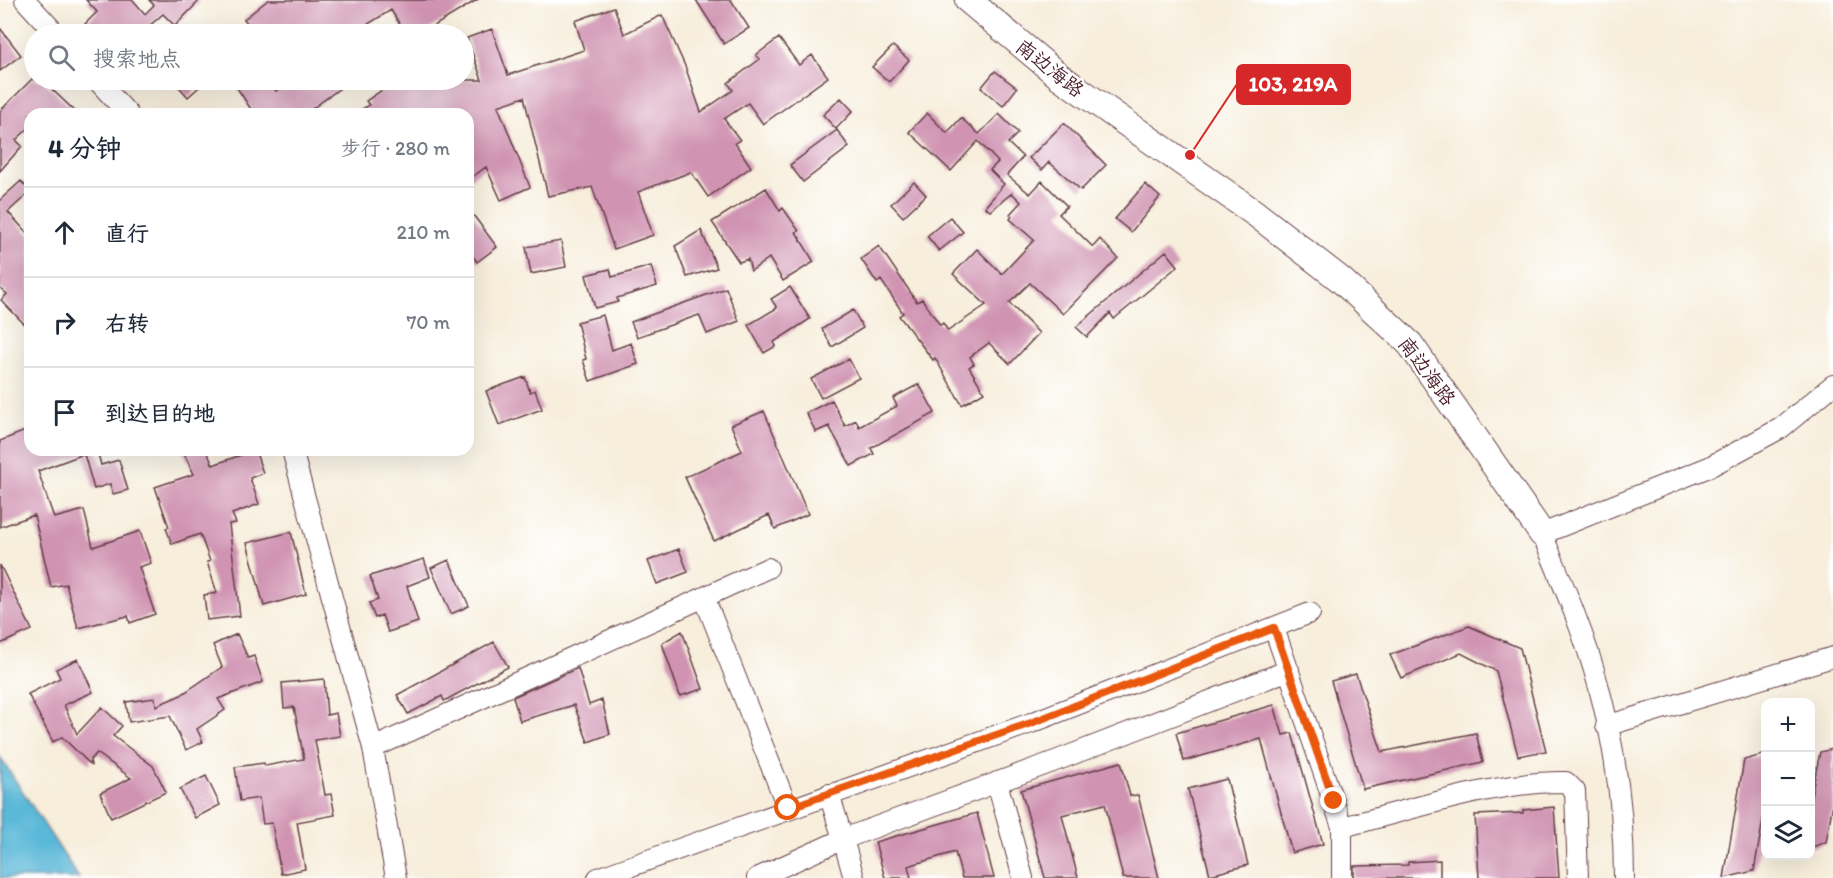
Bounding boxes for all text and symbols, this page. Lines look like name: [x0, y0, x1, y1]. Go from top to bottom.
search box: [24, 24, 474, 90]
street label: 南边海路: [1011, 34, 1090, 103]
icon: search: [45, 41, 78, 74]
text: 搜索地点: [93, 45, 181, 72]
callout: 103, 219A: [1237, 65, 1350, 104]
text: 103, 219A: [1248, 71, 1338, 96]
text: 4 分钟: [48, 132, 121, 164]
text: 步行 · 280 m: [341, 136, 450, 160]
icon: ahead: [48, 216, 81, 249]
text: 直行: [105, 220, 149, 247]
text: 210 m: [397, 220, 450, 244]
icon: right: [48, 306, 81, 339]
text: 右转: [105, 310, 149, 337]
text: 70 m: [406, 310, 450, 334]
street label: 南边海路: [1393, 332, 1461, 411]
icon: arrive: [48, 396, 81, 429]
text: 到达目的地: [105, 400, 215, 427]
map controls: [1761, 698, 1815, 860]
button: +: [1761, 698, 1815, 752]
button: −: [1761, 752, 1815, 806]
route end: [1320, 787, 1346, 813]
route start: [774, 794, 800, 820]
button: layers: [1761, 806, 1815, 860]

